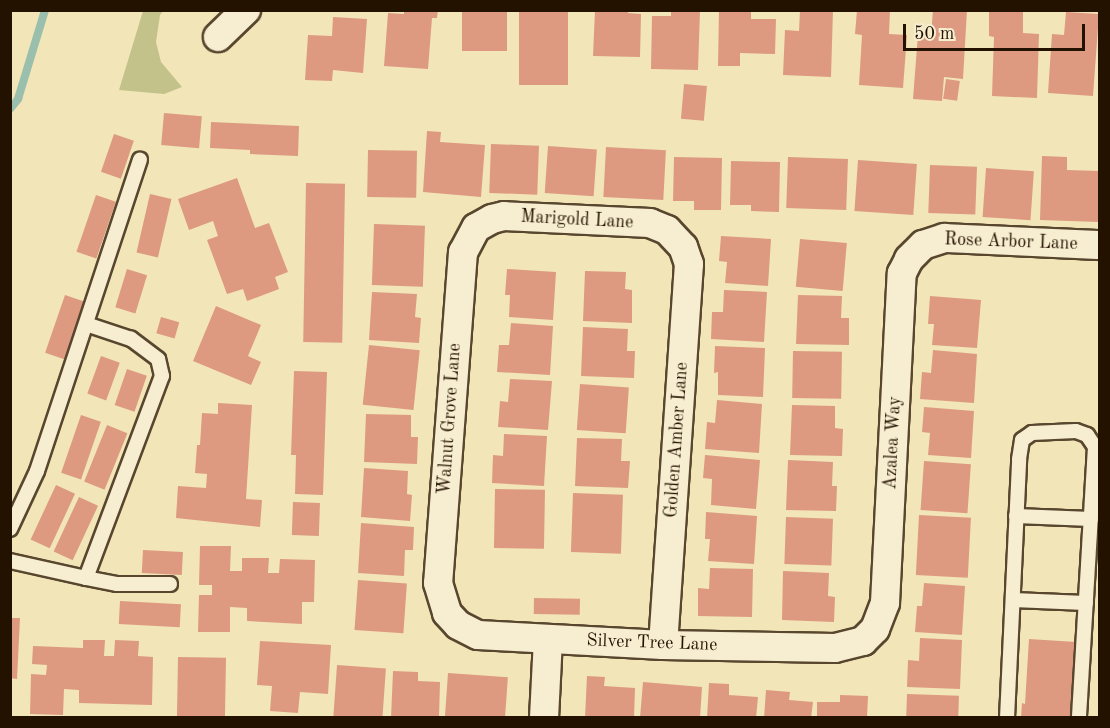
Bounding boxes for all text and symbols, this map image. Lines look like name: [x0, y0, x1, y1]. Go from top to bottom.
scale bar: [906, 12, 1088, 50]
text: 50 m: [914, 25, 954, 43]
street label: Marigold Lane: [520, 206, 634, 234]
street label: Rose Arbor Lane: [944, 229, 1078, 255]
street label: Walnut Grove Lane: [434, 343, 466, 495]
street label: Golden Amber Lane: [661, 361, 693, 519]
street label: Azalea Way: [880, 396, 906, 490]
street label: Silver Tree Lane: [586, 630, 718, 656]

